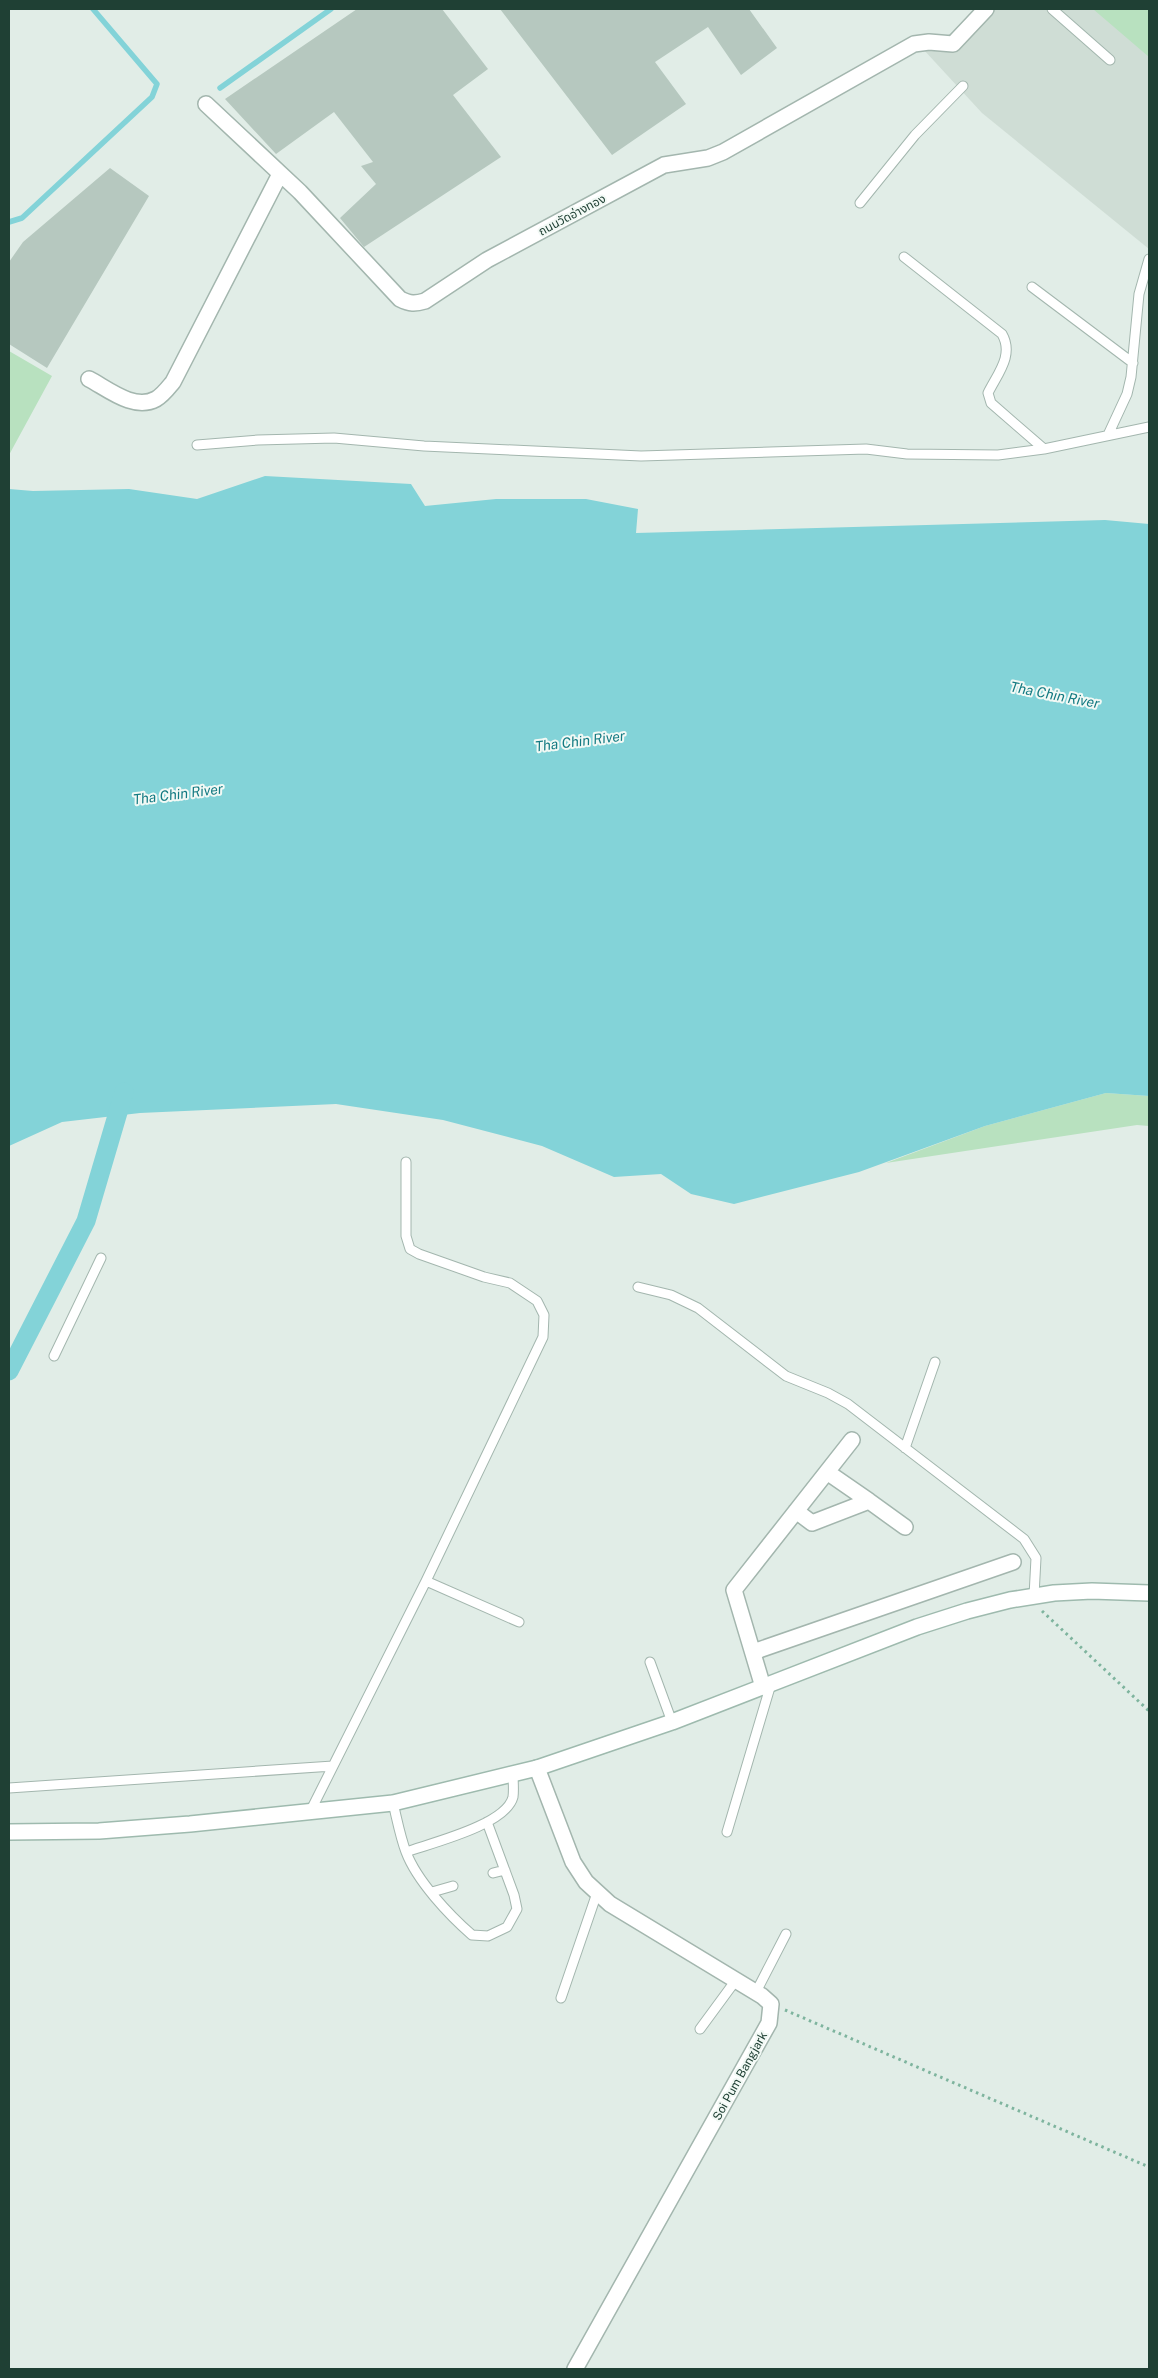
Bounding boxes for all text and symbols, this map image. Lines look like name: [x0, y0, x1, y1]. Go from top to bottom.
street label: ถนนวัดอ่างทอง: [536, 191, 608, 239]
water label: Tha Chin River: [1009, 679, 1102, 712]
water label: Tha Chin River: [534, 727, 627, 754]
water label: Tha Chin River: [132, 780, 225, 807]
street label: Soi Pum Bangjark: [710, 2029, 770, 2123]

